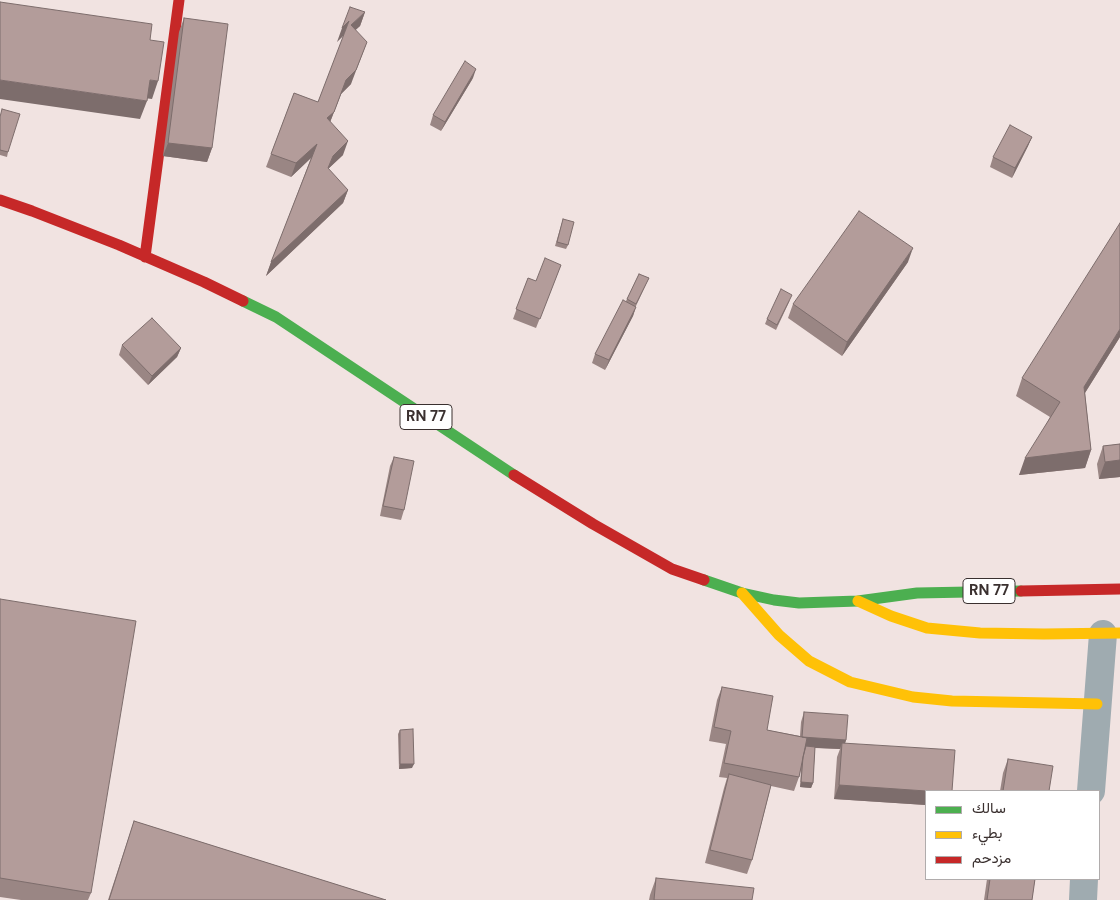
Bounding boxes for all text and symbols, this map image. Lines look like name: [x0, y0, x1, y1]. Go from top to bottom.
road number: RN 77: [400, 404, 452, 430]
road number: RN 77: [963, 578, 1015, 604]
legend: [925, 790, 1100, 880]
text: سالك: [972, 798, 1006, 818]
text: بطيء: [972, 823, 1002, 843]
text: مزدحم: [972, 848, 1011, 868]

